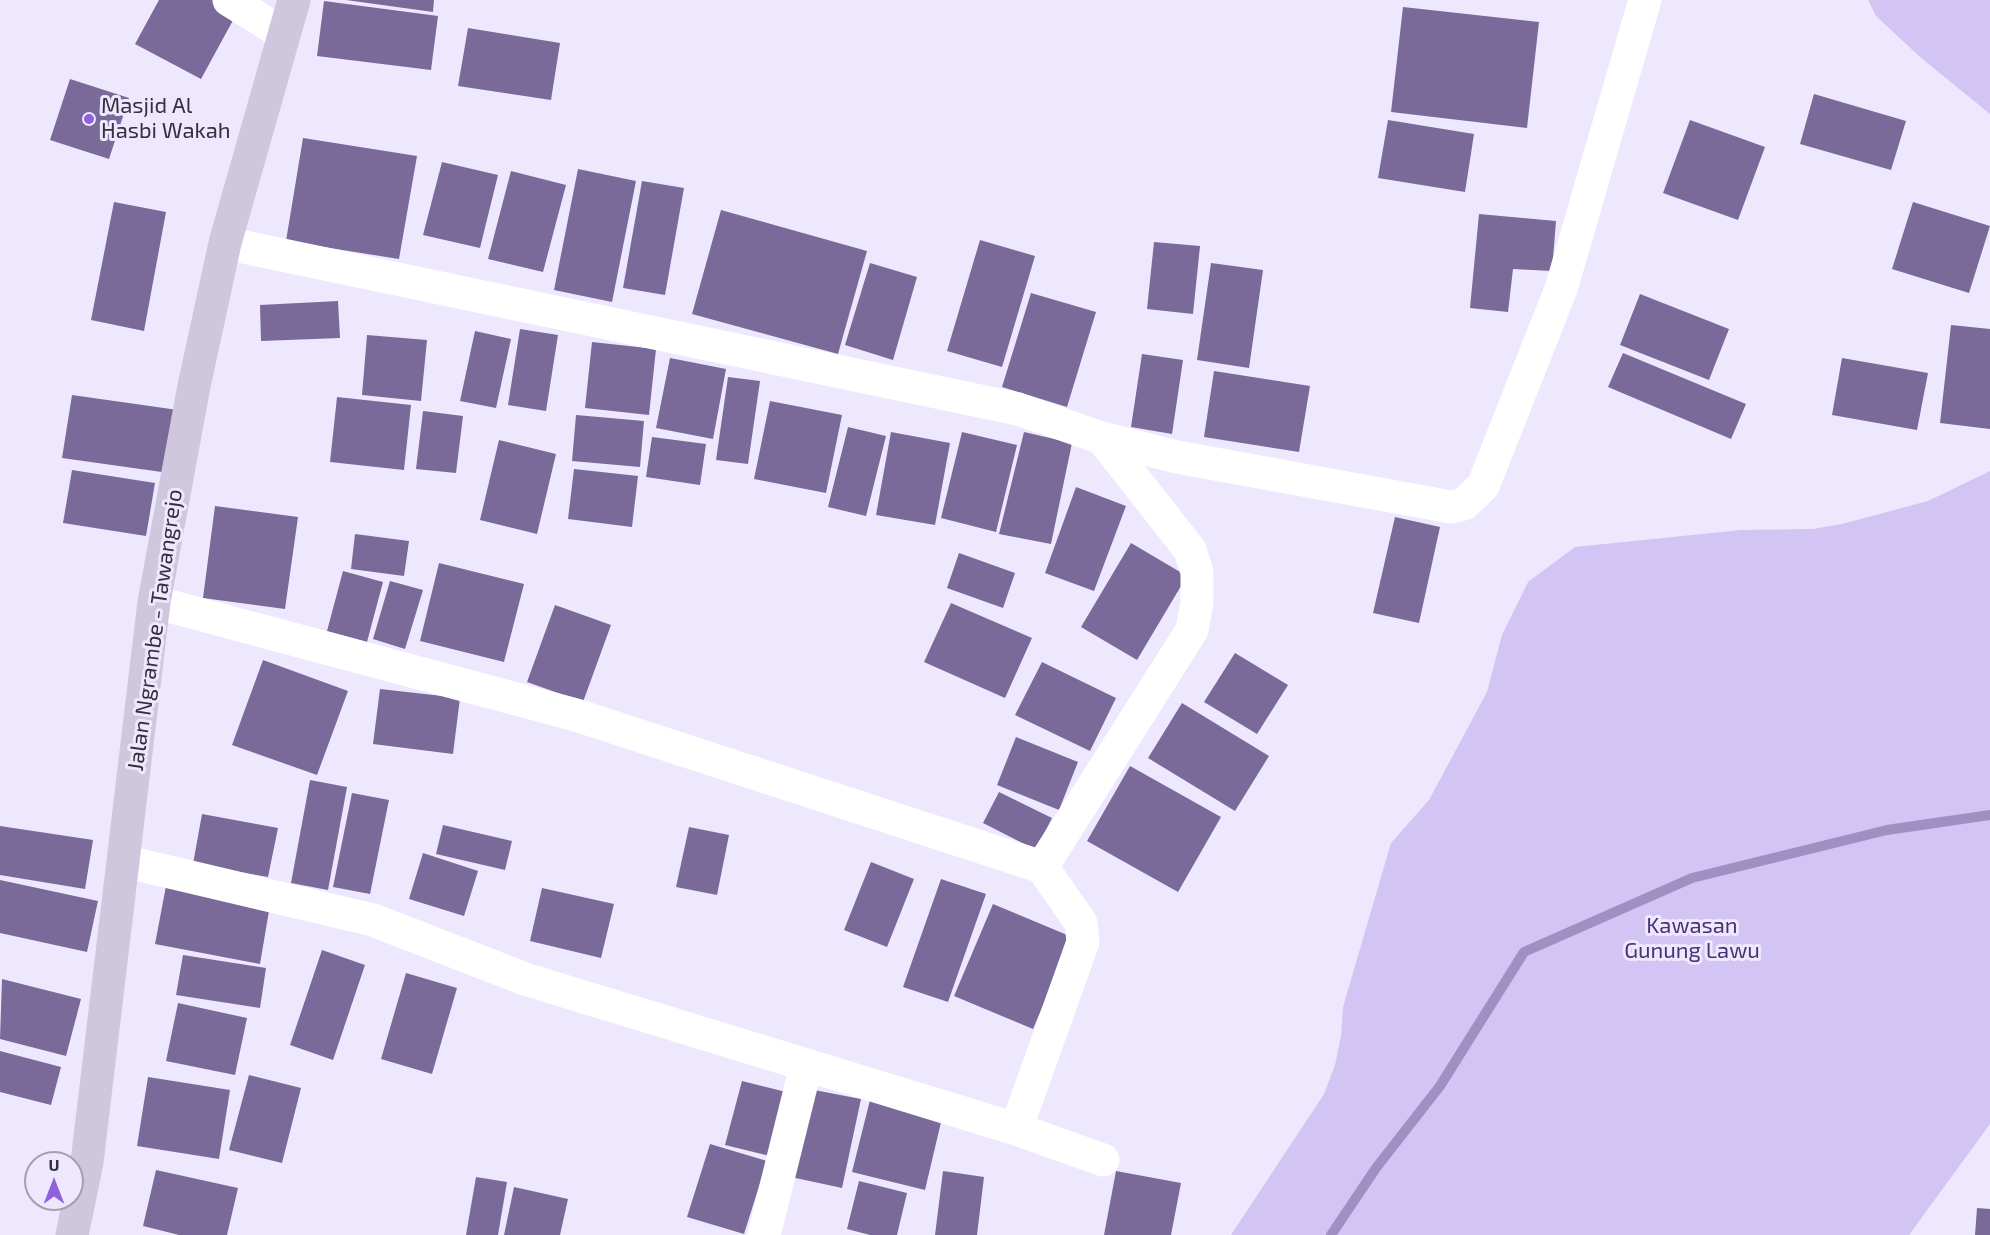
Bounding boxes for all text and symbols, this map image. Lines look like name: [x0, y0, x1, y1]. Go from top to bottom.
place label: Masjid Al Hasbi Wakah: [101, 93, 231, 144]
marker: Masjid Al Hasbi Wakah: [82, 112, 96, 126]
street label: Jalan Ngrambe - Tawangrejo: [122, 487, 188, 773]
park label: Kawasan Gunung Lawu: [1624, 913, 1760, 964]
north arrow: [24, 1151, 84, 1211]
text: U: [49, 1155, 59, 1174]

